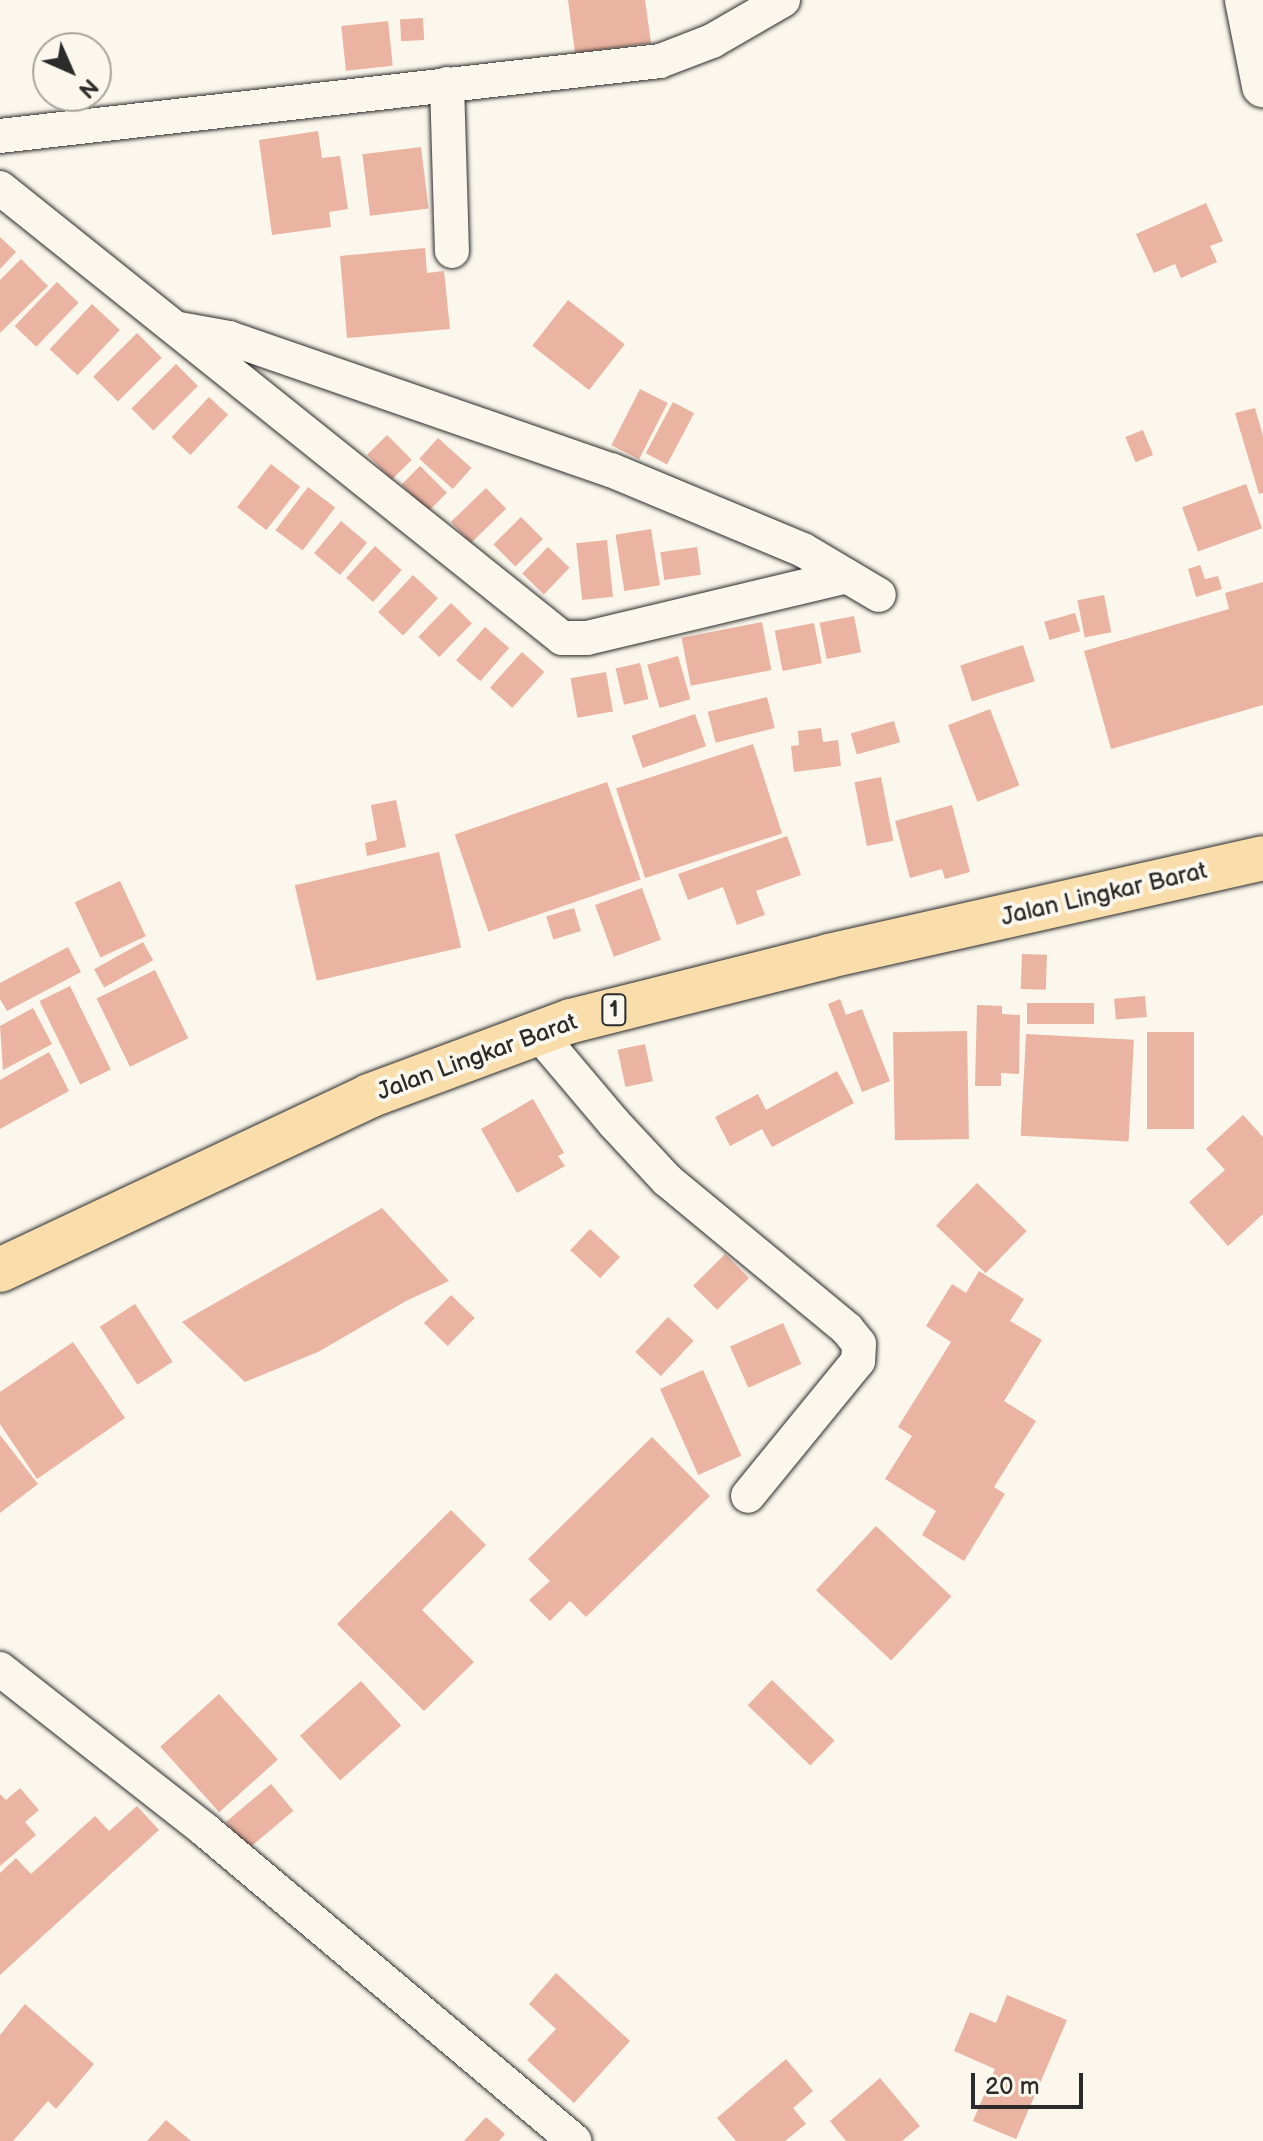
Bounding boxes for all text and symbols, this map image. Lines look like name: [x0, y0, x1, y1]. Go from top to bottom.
north arrow: [32, 32, 112, 112]
text: N: [73, 73, 103, 103]
street label: Jalan Lingkar Barat: [998, 856, 1210, 932]
road number: 1: [600, 992, 628, 1028]
street label: Jalan Lingkar Barat: [373, 1007, 581, 1107]
scale bar: [975, 2057, 1087, 2107]
text: 20 m: [985, 2072, 1040, 2101]

